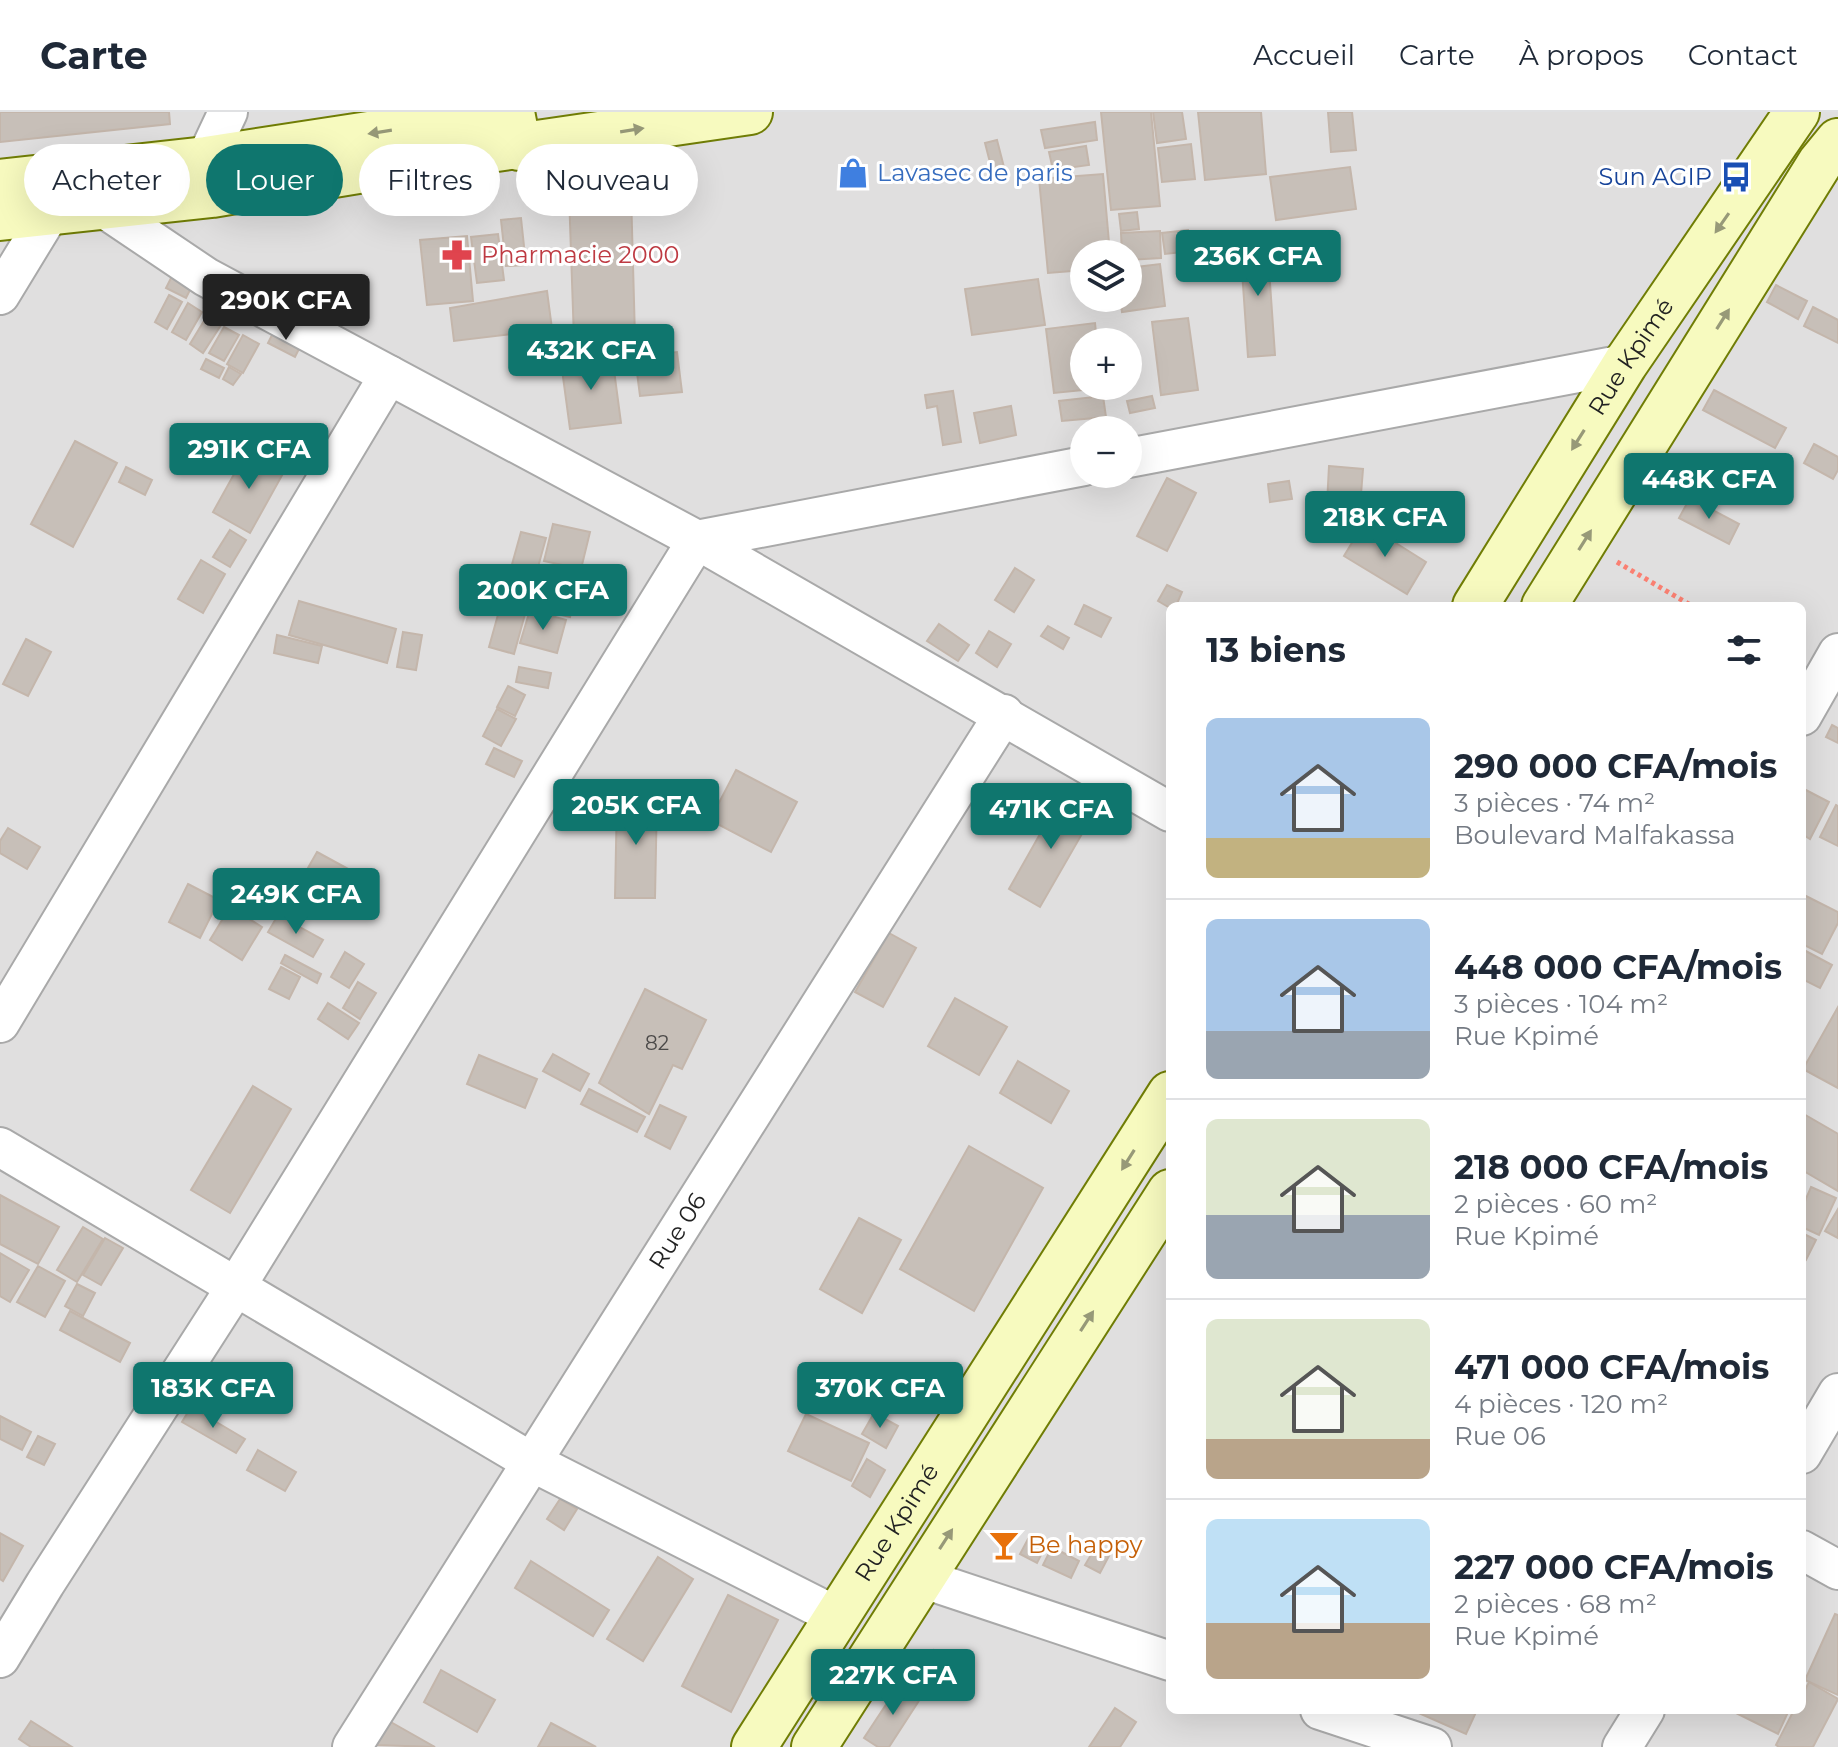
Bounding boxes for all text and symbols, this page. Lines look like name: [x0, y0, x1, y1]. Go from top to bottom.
text: Carte: [40, 32, 148, 79]
text: Accueil: [1253, 38, 1355, 72]
text: Carte: [1399, 38, 1475, 72]
text: À propos: [1519, 38, 1644, 72]
text: Contact: [1688, 38, 1798, 72]
one-way arrow: [620, 123, 645, 136]
one-way arrow: [367, 126, 392, 139]
chip: Acheter: [24, 144, 190, 216]
chip: Louer: [206, 144, 343, 216]
chip: Filtres: [359, 144, 500, 216]
chip: Nouveau: [516, 144, 698, 216]
shop icon: Lavasec de paris: [836, 156, 870, 190]
place label: Lavasec de paris: [877, 158, 1073, 187]
bus stop icon: Sun AGIP: [1719, 160, 1753, 194]
place label: Sun AGIP: [1599, 162, 1712, 191]
one-way arrow: [1715, 213, 1730, 234]
pin: 236K CFA: [1175, 230, 1341, 298]
pharmacy icon: Pharmacie 2000: [440, 238, 474, 272]
place label: Pharmacie 2000: [481, 240, 680, 269]
map controls: [1070, 240, 1142, 488]
button: layers: [1070, 240, 1142, 312]
text: 236K CFA: [1194, 240, 1322, 272]
pin: 290K CFA: [203, 274, 369, 342]
text: 290K CFA: [221, 284, 351, 316]
street label: Rue Kpimé: [1582, 293, 1680, 420]
one-way arrow: [1715, 308, 1729, 330]
pin: 432K CFA: [508, 324, 674, 392]
button: +: [1070, 328, 1142, 400]
text: 432K CFA: [526, 334, 656, 366]
button: −: [1070, 416, 1142, 488]
pin: 291K CFA: [166, 423, 332, 491]
one-way arrow: [1571, 429, 1586, 450]
text: 291K CFA: [187, 433, 311, 465]
pin: 448K CFA: [1626, 453, 1792, 521]
text: 448K CFA: [1642, 463, 1776, 495]
pin: 218K CFA: [1302, 491, 1468, 559]
text: 218K CFA: [1323, 501, 1447, 533]
one-way arrow: [1578, 529, 1592, 551]
pin: 200K CFA: [460, 564, 626, 632]
text: 200K CFA: [477, 574, 609, 606]
icon: filters: [1722, 628, 1766, 672]
text: 13 biens: [1206, 629, 1346, 671]
text: 290 000 CFA/mois: [1454, 745, 1777, 787]
icon: home: [1270, 750, 1366, 846]
pin: 205K CFA: [553, 779, 719, 847]
pin: 471K CFA: [968, 783, 1134, 851]
text: 3 pièces · 74 m²: [1454, 787, 1655, 819]
text: 205K CFA: [571, 789, 701, 821]
text: 471K CFA: [989, 793, 1113, 825]
text: Boulevard Malfakassa: [1454, 819, 1736, 851]
pin: 249K CFA: [213, 868, 379, 936]
text: 249K CFA: [231, 878, 361, 910]
text: 448 000 CFA/mois: [1454, 946, 1782, 988]
icon: home: [1270, 951, 1366, 1047]
text: 3 pièces · 104 m²: [1454, 988, 1668, 1020]
text: Rue Kpimé: [1454, 1020, 1599, 1052]
house number: 82: [645, 1031, 669, 1055]
text: 218 000 CFA/mois: [1454, 1146, 1768, 1188]
one-way arrow: [1122, 1149, 1136, 1171]
icon: home: [1270, 1151, 1366, 1247]
street label: Rue 06: [642, 1187, 712, 1274]
text: 2 pièces · 60 m²: [1454, 1188, 1658, 1220]
text: Rue Kpimé: [1454, 1220, 1599, 1252]
one-way arrow: [1079, 1310, 1093, 1332]
text: 471 000 CFA/mois: [1454, 1346, 1769, 1388]
icon: home: [1270, 1351, 1366, 1447]
pin: 183K CFA: [130, 1362, 296, 1430]
pin: 370K CFA: [797, 1362, 963, 1430]
text: 183K CFA: [151, 1372, 275, 1404]
text: 370K CFA: [815, 1372, 945, 1404]
text: 4 pièces · 120 m²: [1454, 1388, 1668, 1420]
text: Rue 06: [1454, 1420, 1546, 1452]
street label: Rue Kpimé: [848, 1458, 945, 1587]
bar icon: Be happy: [987, 1528, 1021, 1562]
one-way arrow: [938, 1529, 953, 1550]
place label: Be happy: [1028, 1530, 1142, 1559]
text: 227 000 CFA/mois: [1454, 1546, 1774, 1588]
icon: home: [1270, 1551, 1366, 1647]
text: 2 pièces · 68 m²: [1454, 1588, 1657, 1620]
text: Rue Kpimé: [1454, 1620, 1599, 1652]
pin: 227K CFA: [810, 1649, 976, 1717]
text: 227K CFA: [829, 1659, 957, 1691]

